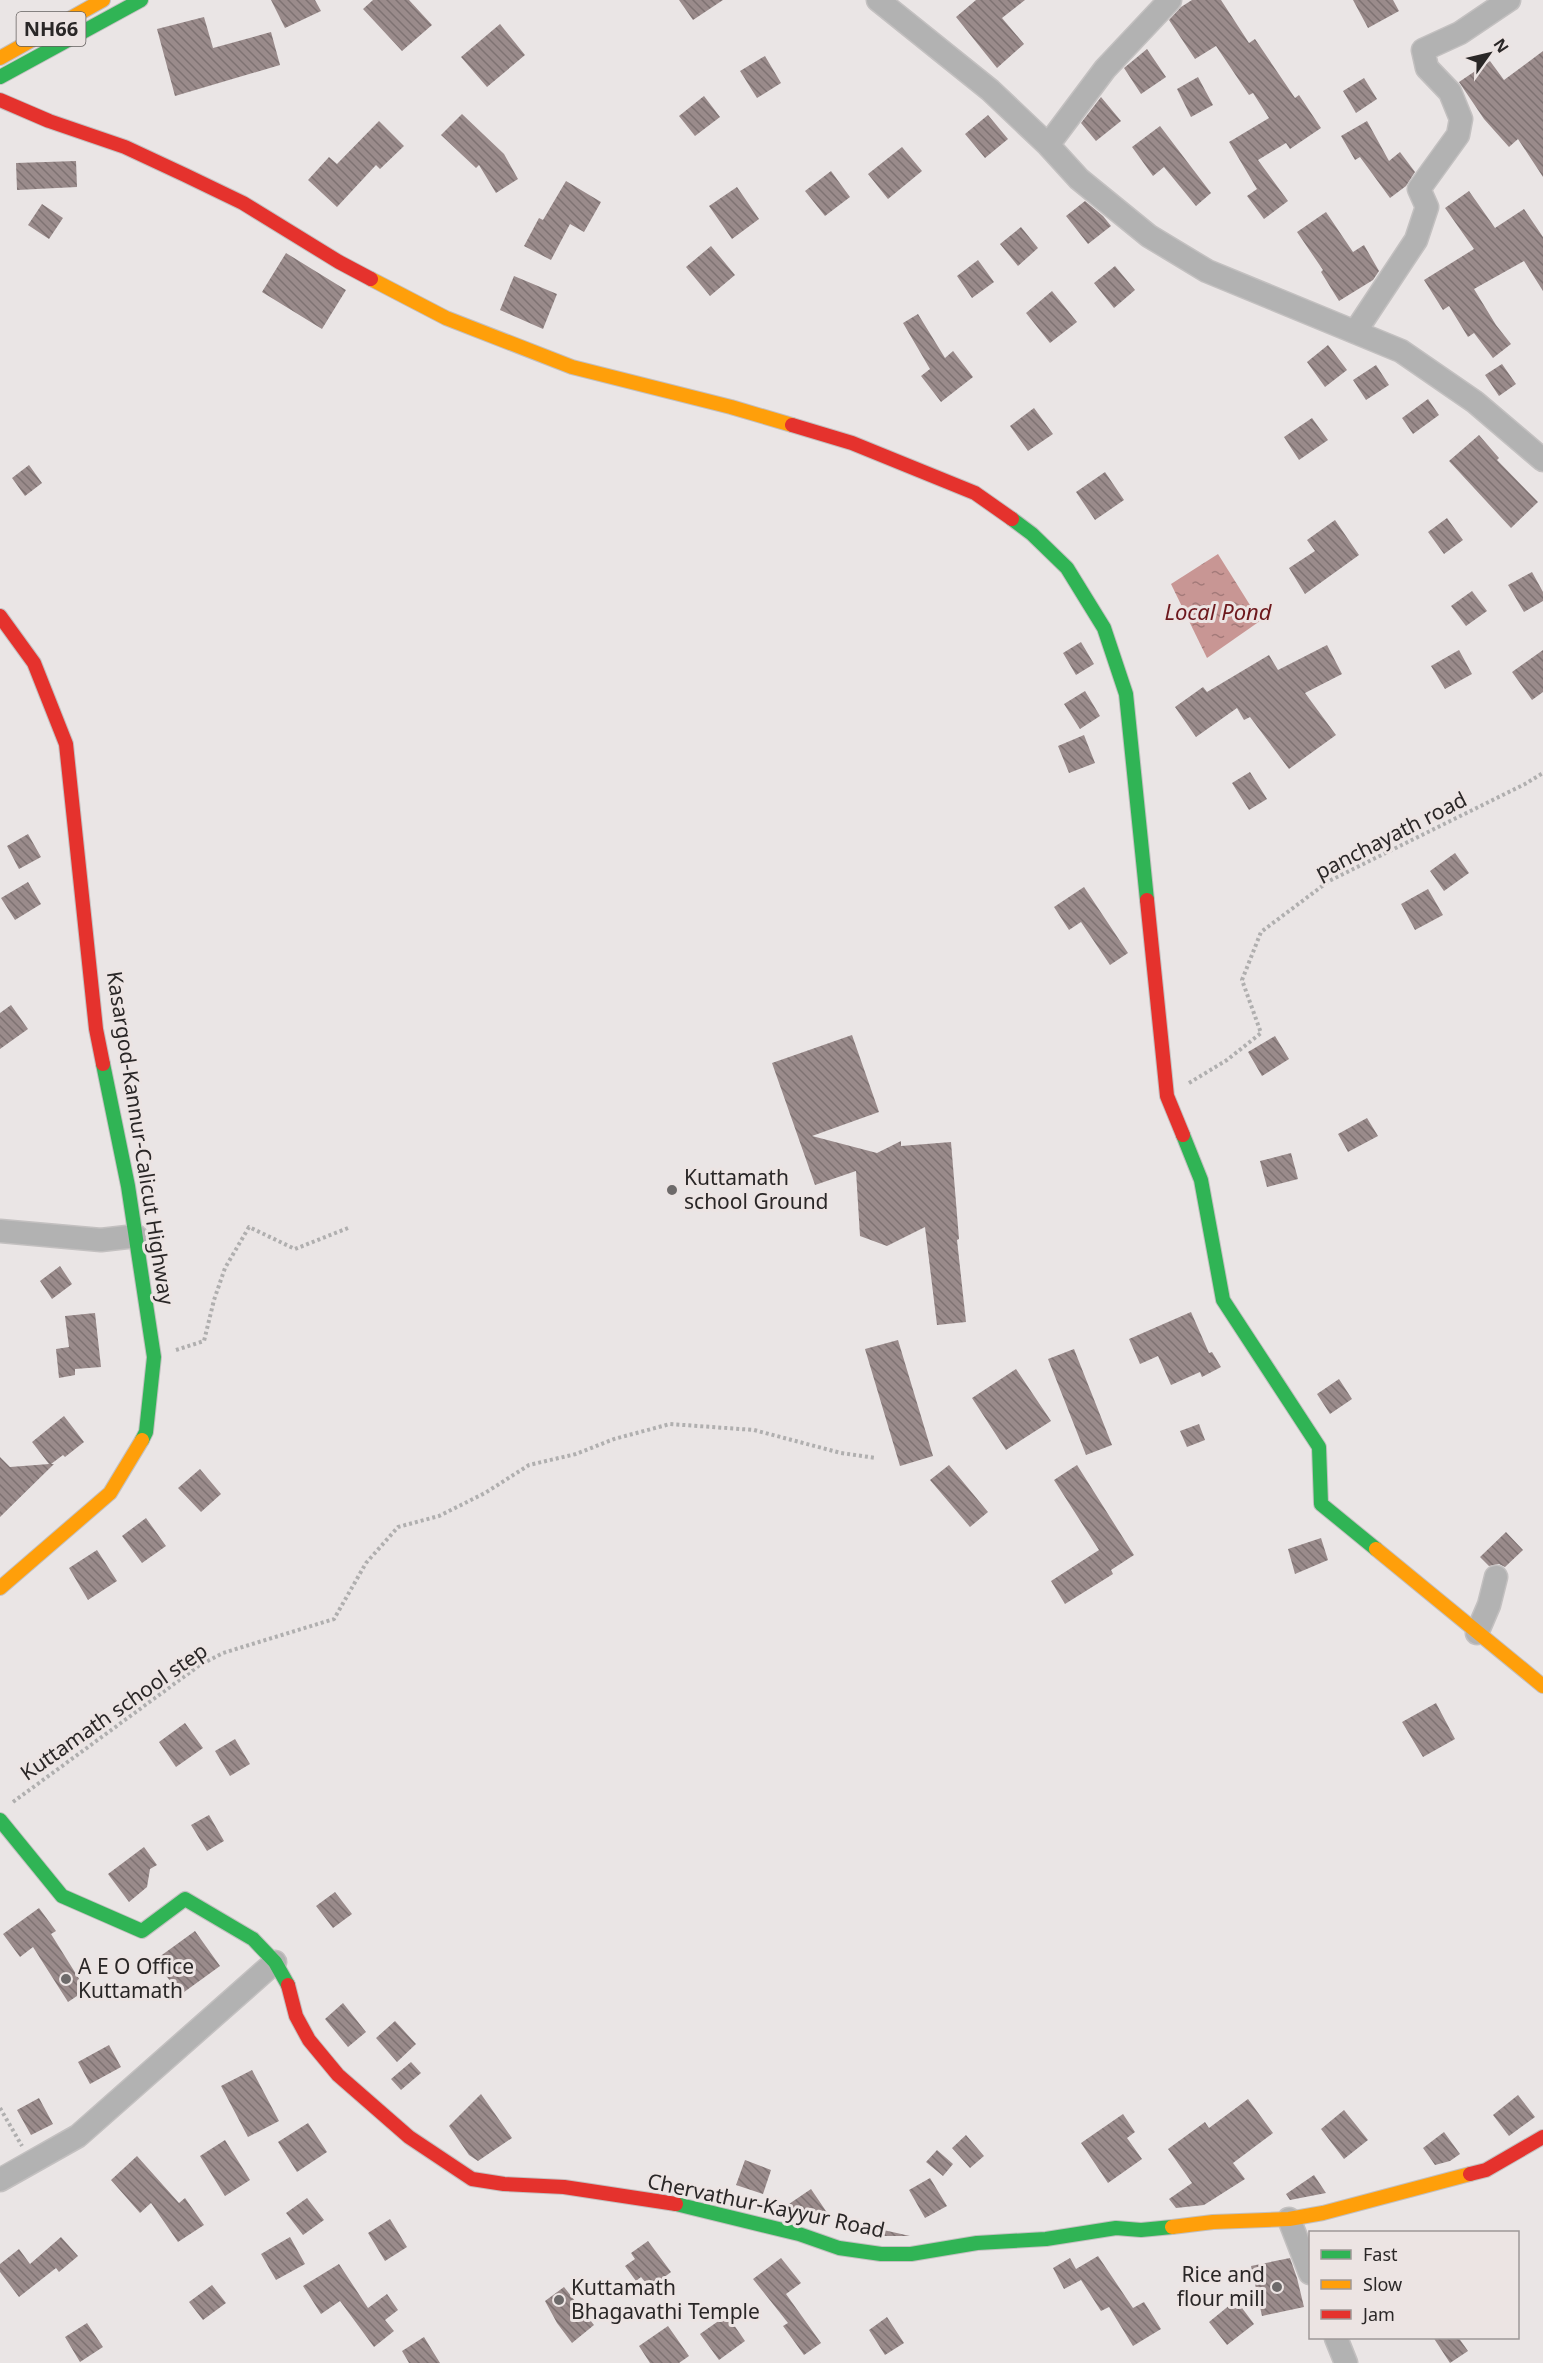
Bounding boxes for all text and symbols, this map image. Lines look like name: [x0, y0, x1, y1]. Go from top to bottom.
road number: NH66: [16, 12, 86, 46]
north arrow: [1459, 24, 1519, 84]
text: N: [1489, 34, 1514, 57]
water label: Local Pond: [1164, 596, 1273, 626]
street label: panchayath road: [1310, 785, 1471, 885]
street label: Kasargod-Kannur-Calicut Highway: [101, 969, 181, 1307]
place label: Kuttamath school Ground: [684, 1163, 829, 1215]
marker: Kuttamath school Ground: [665, 1183, 679, 1197]
street label: Kuttamath school step: [14, 1636, 212, 1786]
place label: A E O Office Kuttamath: [78, 1952, 194, 2004]
marker: A E O Office Kuttamath: [59, 1972, 73, 1986]
street label: Chervathur-Kayyur Road: [645, 2166, 887, 2244]
legend: [1309, 2231, 1519, 2339]
text: Fast: [1363, 2242, 1398, 2266]
place label: Rice and flour mill: [1177, 2260, 1265, 2312]
text: Slow: [1363, 2272, 1402, 2296]
place label: Kuttamath Bhagavathi Temple: [571, 2273, 760, 2325]
marker: Rice and flour mill: [1270, 2280, 1284, 2294]
marker: Kuttamath Bhagavathi Temple: [552, 2293, 566, 2307]
text: Jam: [1361, 2302, 1395, 2326]

